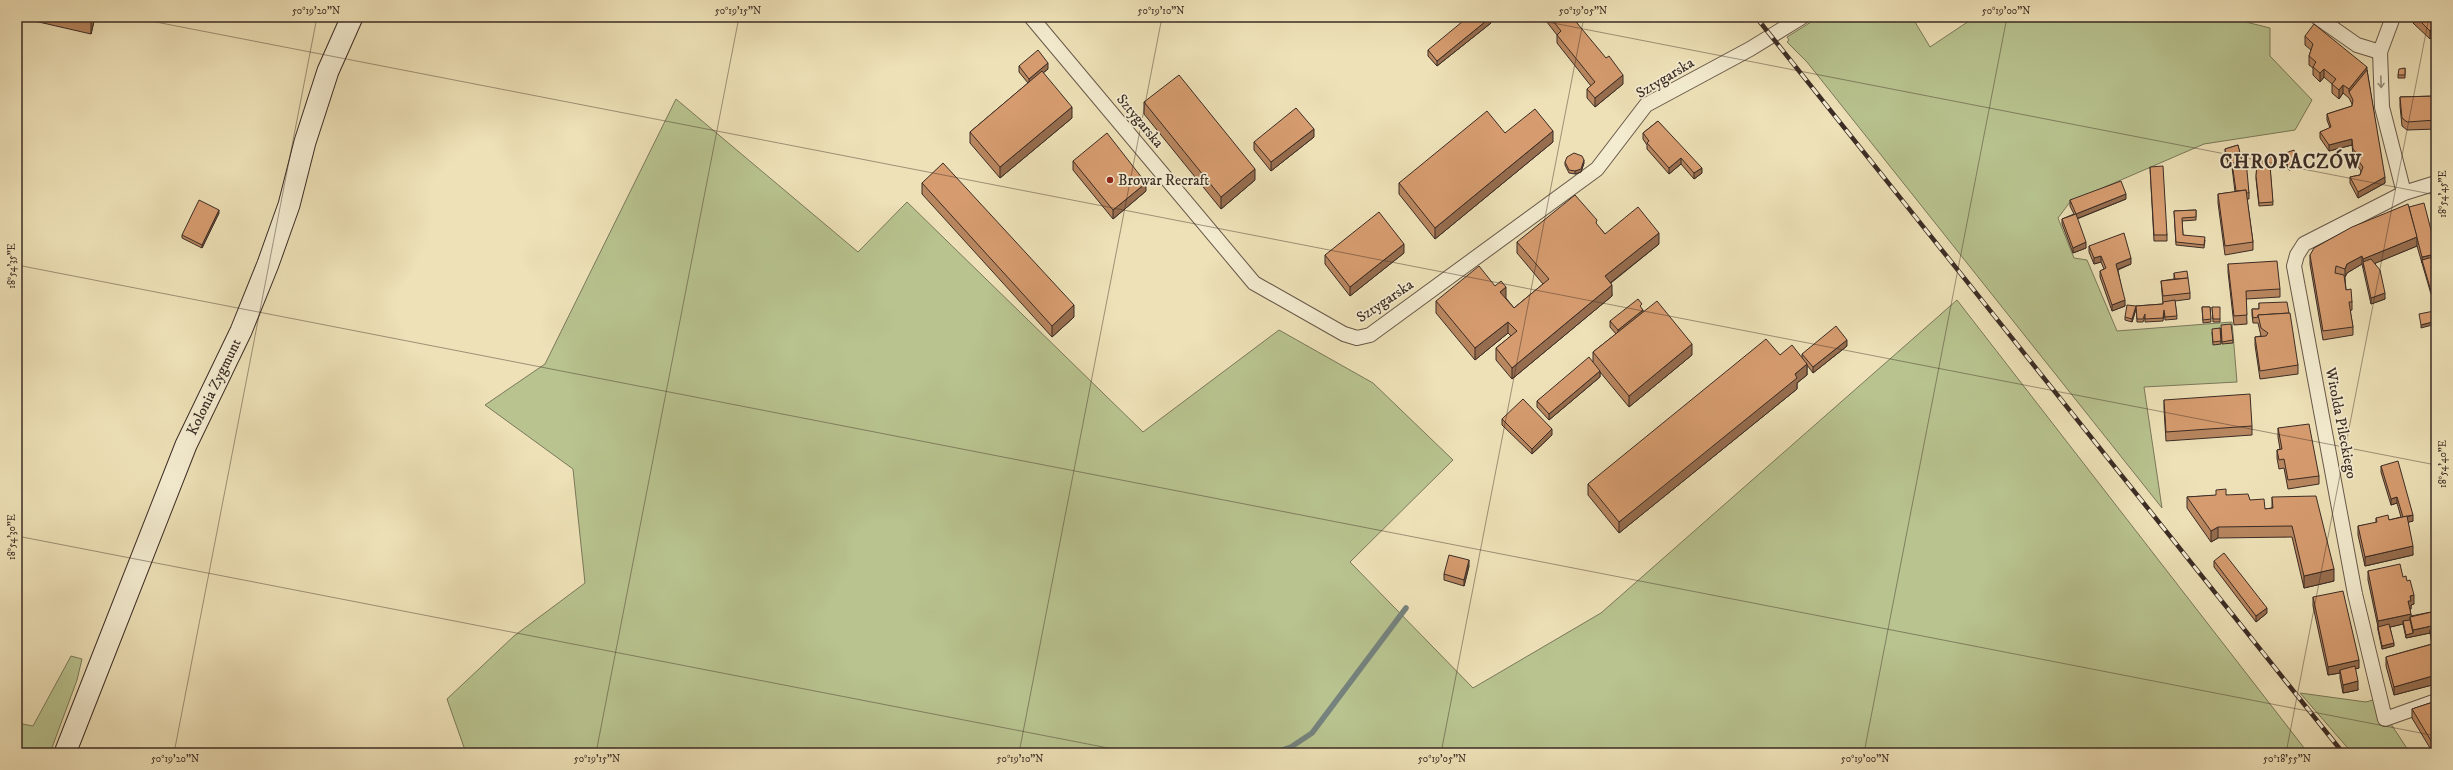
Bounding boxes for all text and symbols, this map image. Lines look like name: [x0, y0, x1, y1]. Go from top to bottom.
text: 50°19'20"N: [292, 5, 340, 17]
text: 50°19'15"N: [715, 5, 761, 17]
text: 50°19'10"N: [1138, 5, 1184, 17]
text: 50°19'05"N: [1559, 5, 1607, 17]
text: 50°19'00"N: [1982, 5, 2030, 17]
street label: Sztygarska: [1633, 53, 1698, 103]
one-way arrow: [2378, 75, 2385, 88]
street label: Sztygarska: [1112, 90, 1168, 152]
district label: CHROPACZÓW: [2220, 149, 2362, 174]
text: 18°54'45"E: [2437, 170, 2449, 218]
place label: Browar Recraft: [1118, 171, 1209, 190]
marker: Browar Recraft: [1105, 175, 1115, 185]
text: 18°54'35"E: [6, 243, 18, 289]
street label: Sztygarska: [1353, 275, 1417, 327]
street label: Kolonia Zygmunt: [182, 335, 246, 439]
street label: Witolda Pileckiego: [2321, 365, 2361, 480]
text: 18°54'40"E: [2437, 440, 2449, 488]
text: 18°54'30"E: [6, 514, 18, 560]
text: 50°19'20"N: [151, 753, 199, 765]
text: 50°19'15"N: [574, 753, 620, 765]
text: 50°19'10"N: [997, 753, 1043, 765]
text: 50°19'05"N: [1418, 753, 1466, 765]
text: 50°19'00"N: [1841, 753, 1889, 765]
text: 50°18'55"N: [2263, 753, 2311, 765]

